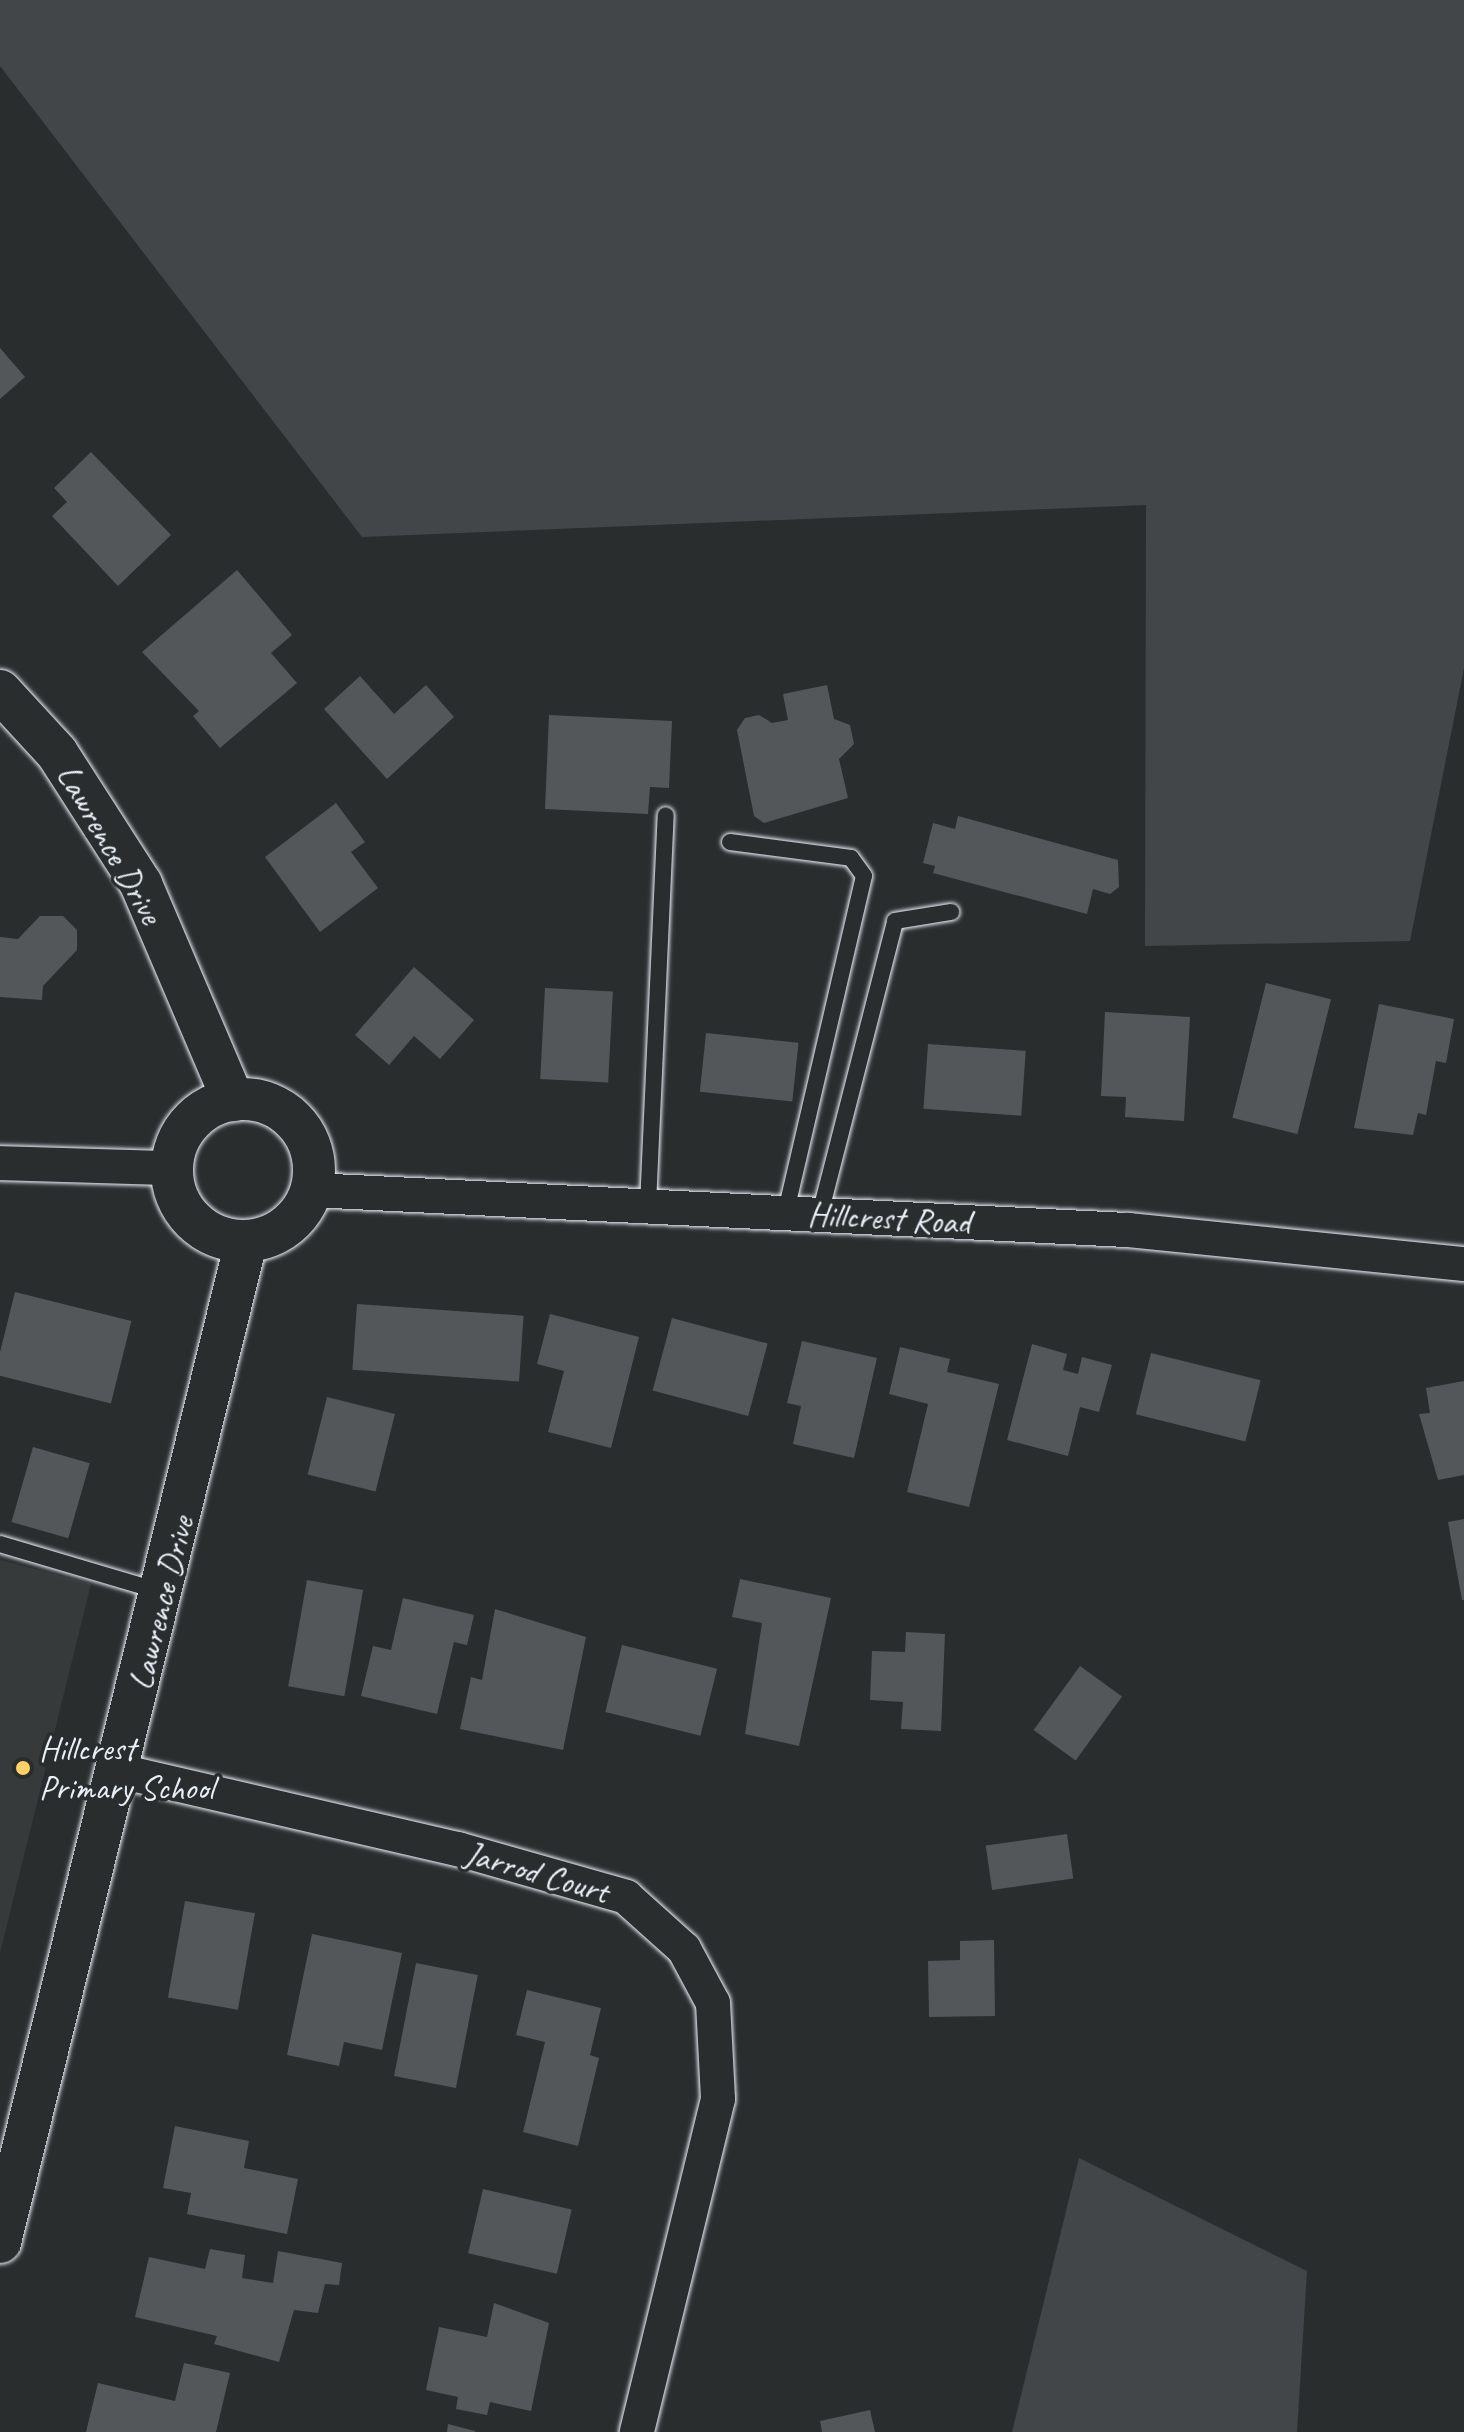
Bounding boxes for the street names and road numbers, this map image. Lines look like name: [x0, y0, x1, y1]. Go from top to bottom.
street label: Lawrence Drive: [48, 757, 172, 931]
street label: Hillcrest Road: [807, 1193, 971, 1243]
street label: Lawrence Drive: [120, 1512, 202, 1694]
street label: Jarrod Court: [461, 1832, 613, 1912]

